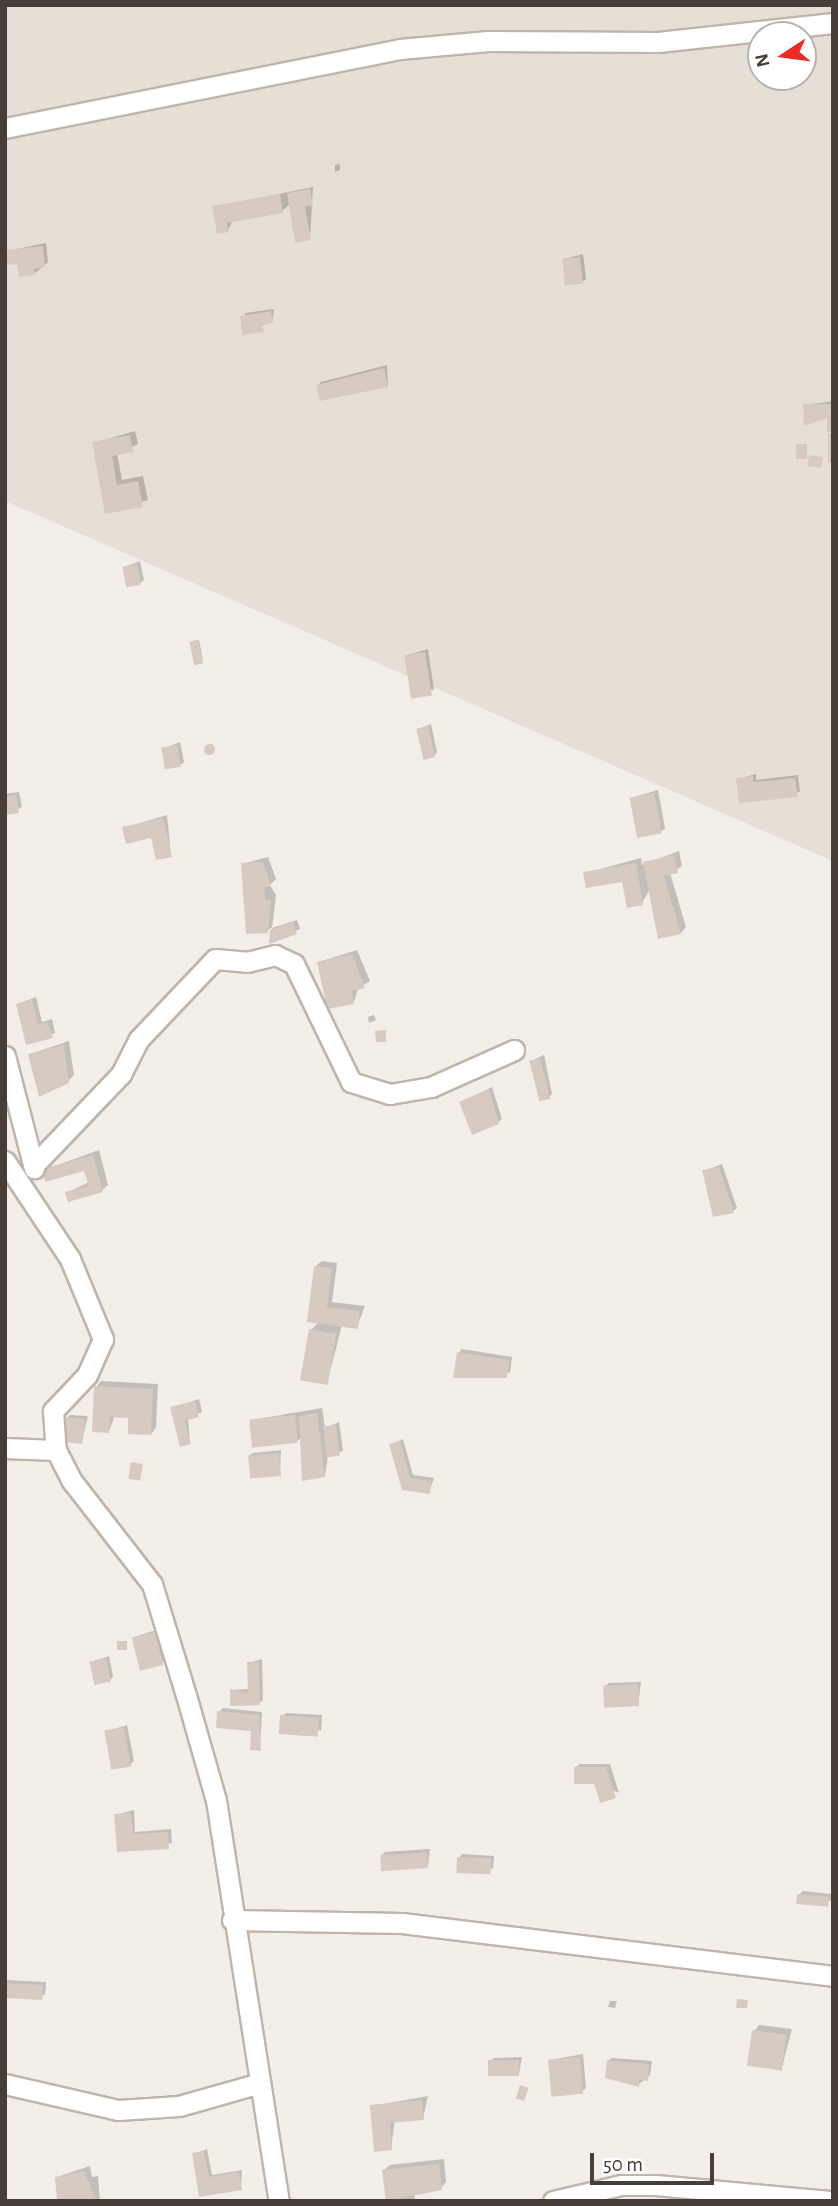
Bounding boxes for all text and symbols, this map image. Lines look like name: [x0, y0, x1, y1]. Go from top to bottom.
north arrow: [747, 21, 817, 91]
text: N: [752, 52, 774, 69]
scale bar: [593, 2140, 717, 2184]
text: 50 m: [603, 2154, 643, 2175]

